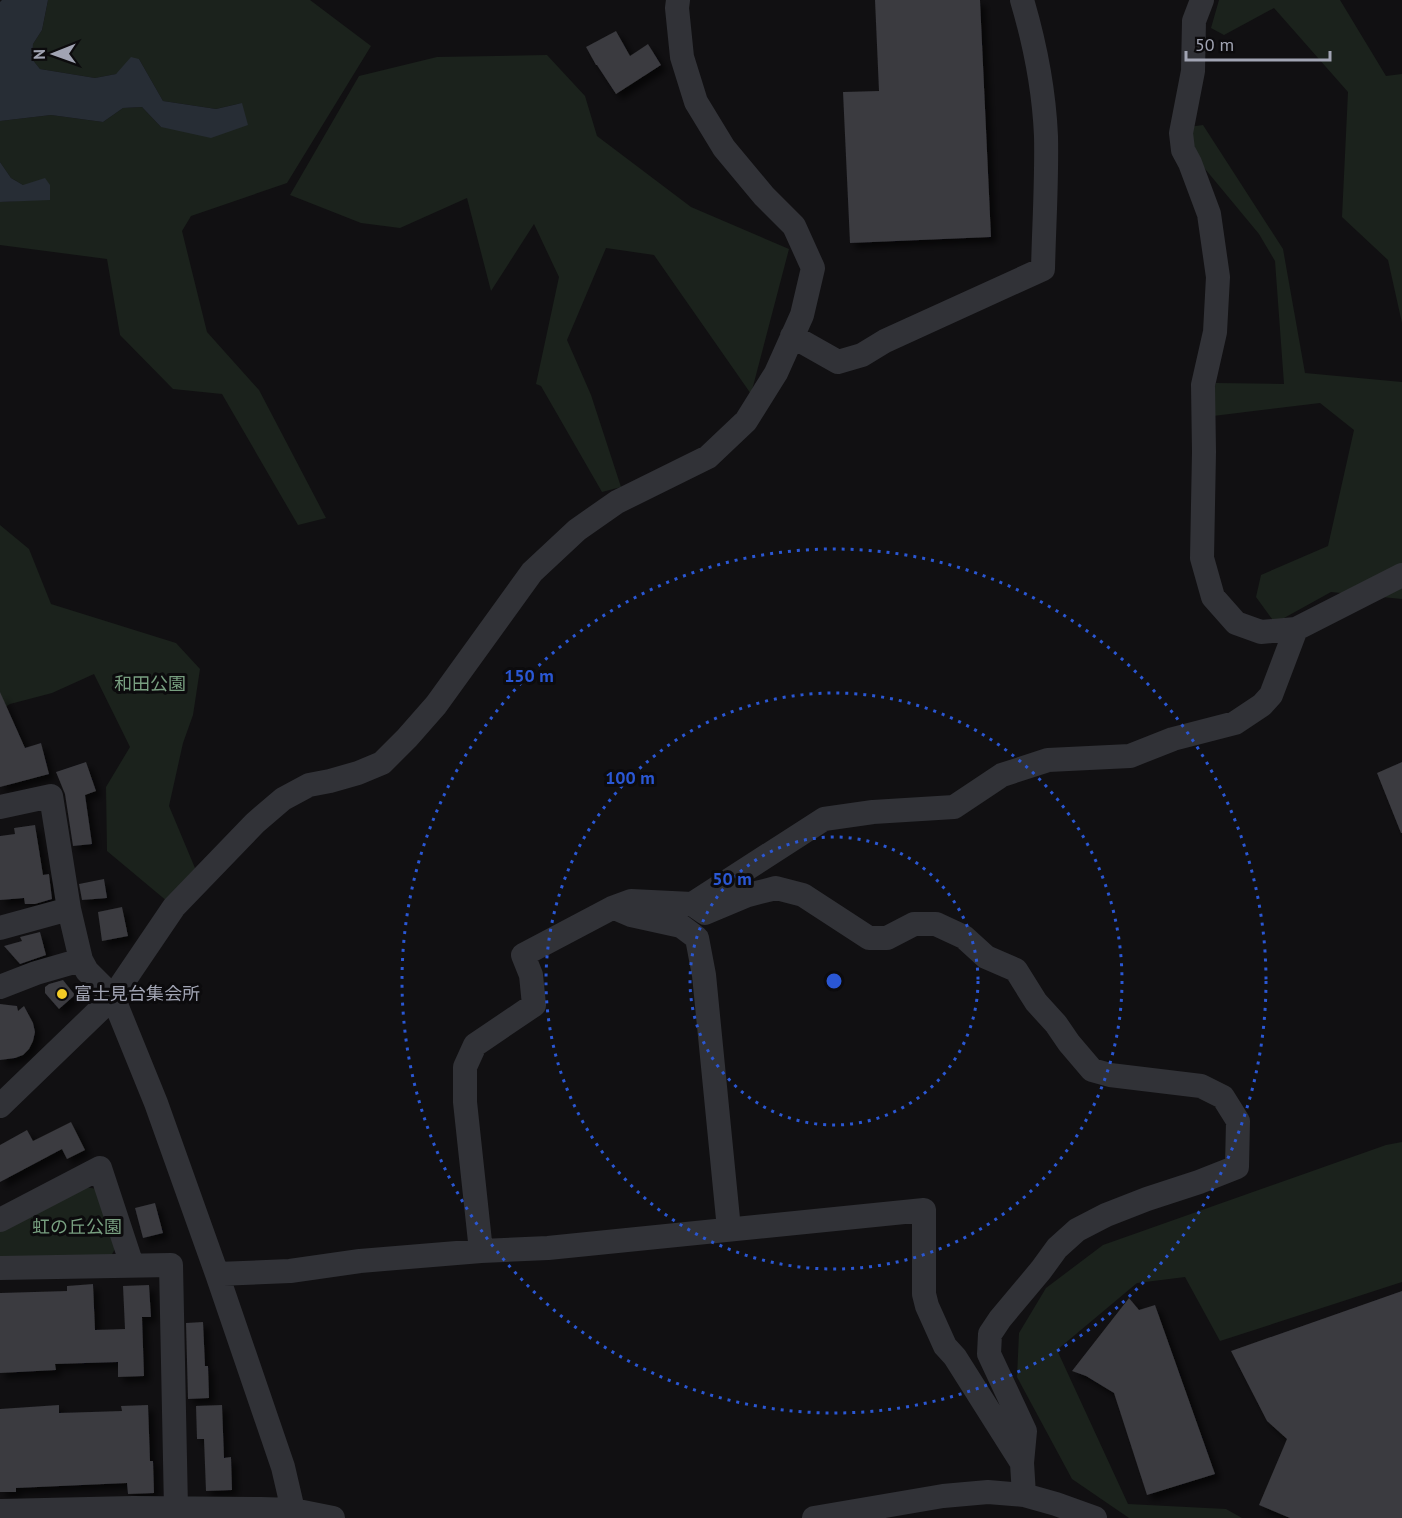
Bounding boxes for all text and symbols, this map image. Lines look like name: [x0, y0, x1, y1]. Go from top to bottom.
north arrow: [24, 24, 84, 84]
scale bar: [1186, 24, 1330, 62]
text: 50 m: [1195, 33, 1234, 56]
text: N: [29, 49, 49, 60]
text: 150 m: [504, 664, 554, 687]
park label: 和田公園: [114, 672, 186, 695]
text: 100 m: [605, 766, 655, 789]
text: 50 m: [712, 867, 752, 890]
centre of rings: [824, 971, 844, 991]
place label: 富士見台集会所: [74, 982, 200, 1005]
marker: 富士見台集会所: [55, 987, 69, 1001]
park label: 虹の丘公園: [32, 1215, 122, 1238]

